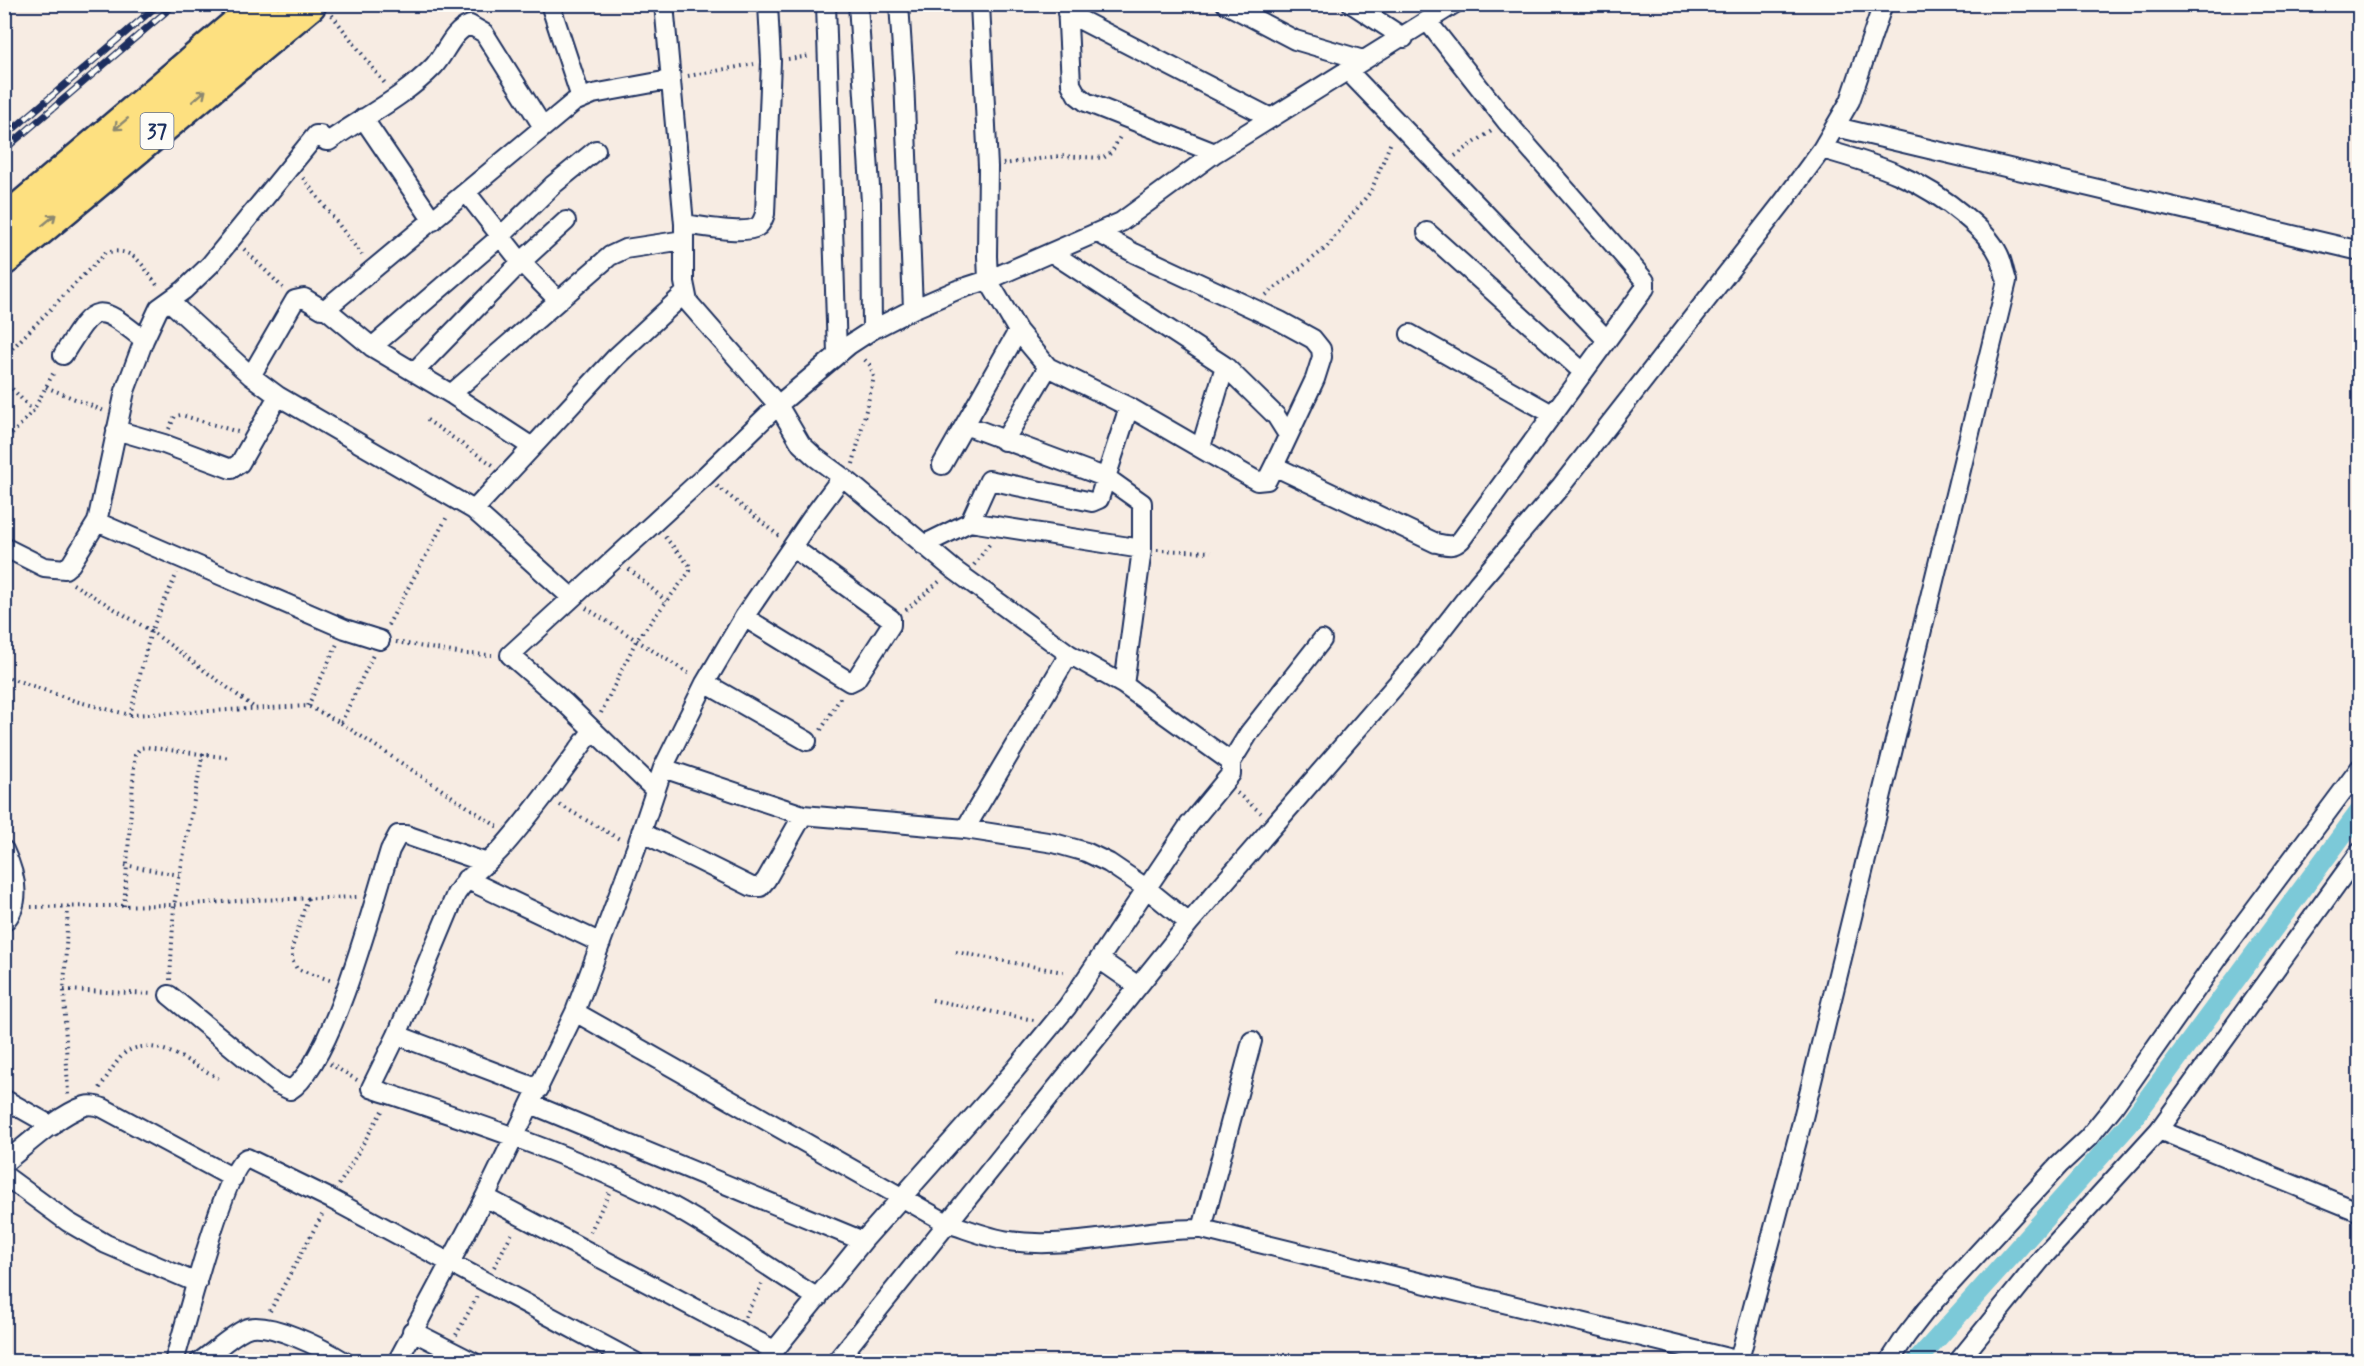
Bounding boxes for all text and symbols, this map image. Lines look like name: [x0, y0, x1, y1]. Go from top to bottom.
one-way arrow: [191, 89, 207, 102]
road number: 37: [140, 113, 174, 149]
one-way arrow: [114, 117, 129, 131]
one-way arrow: [41, 214, 57, 227]

